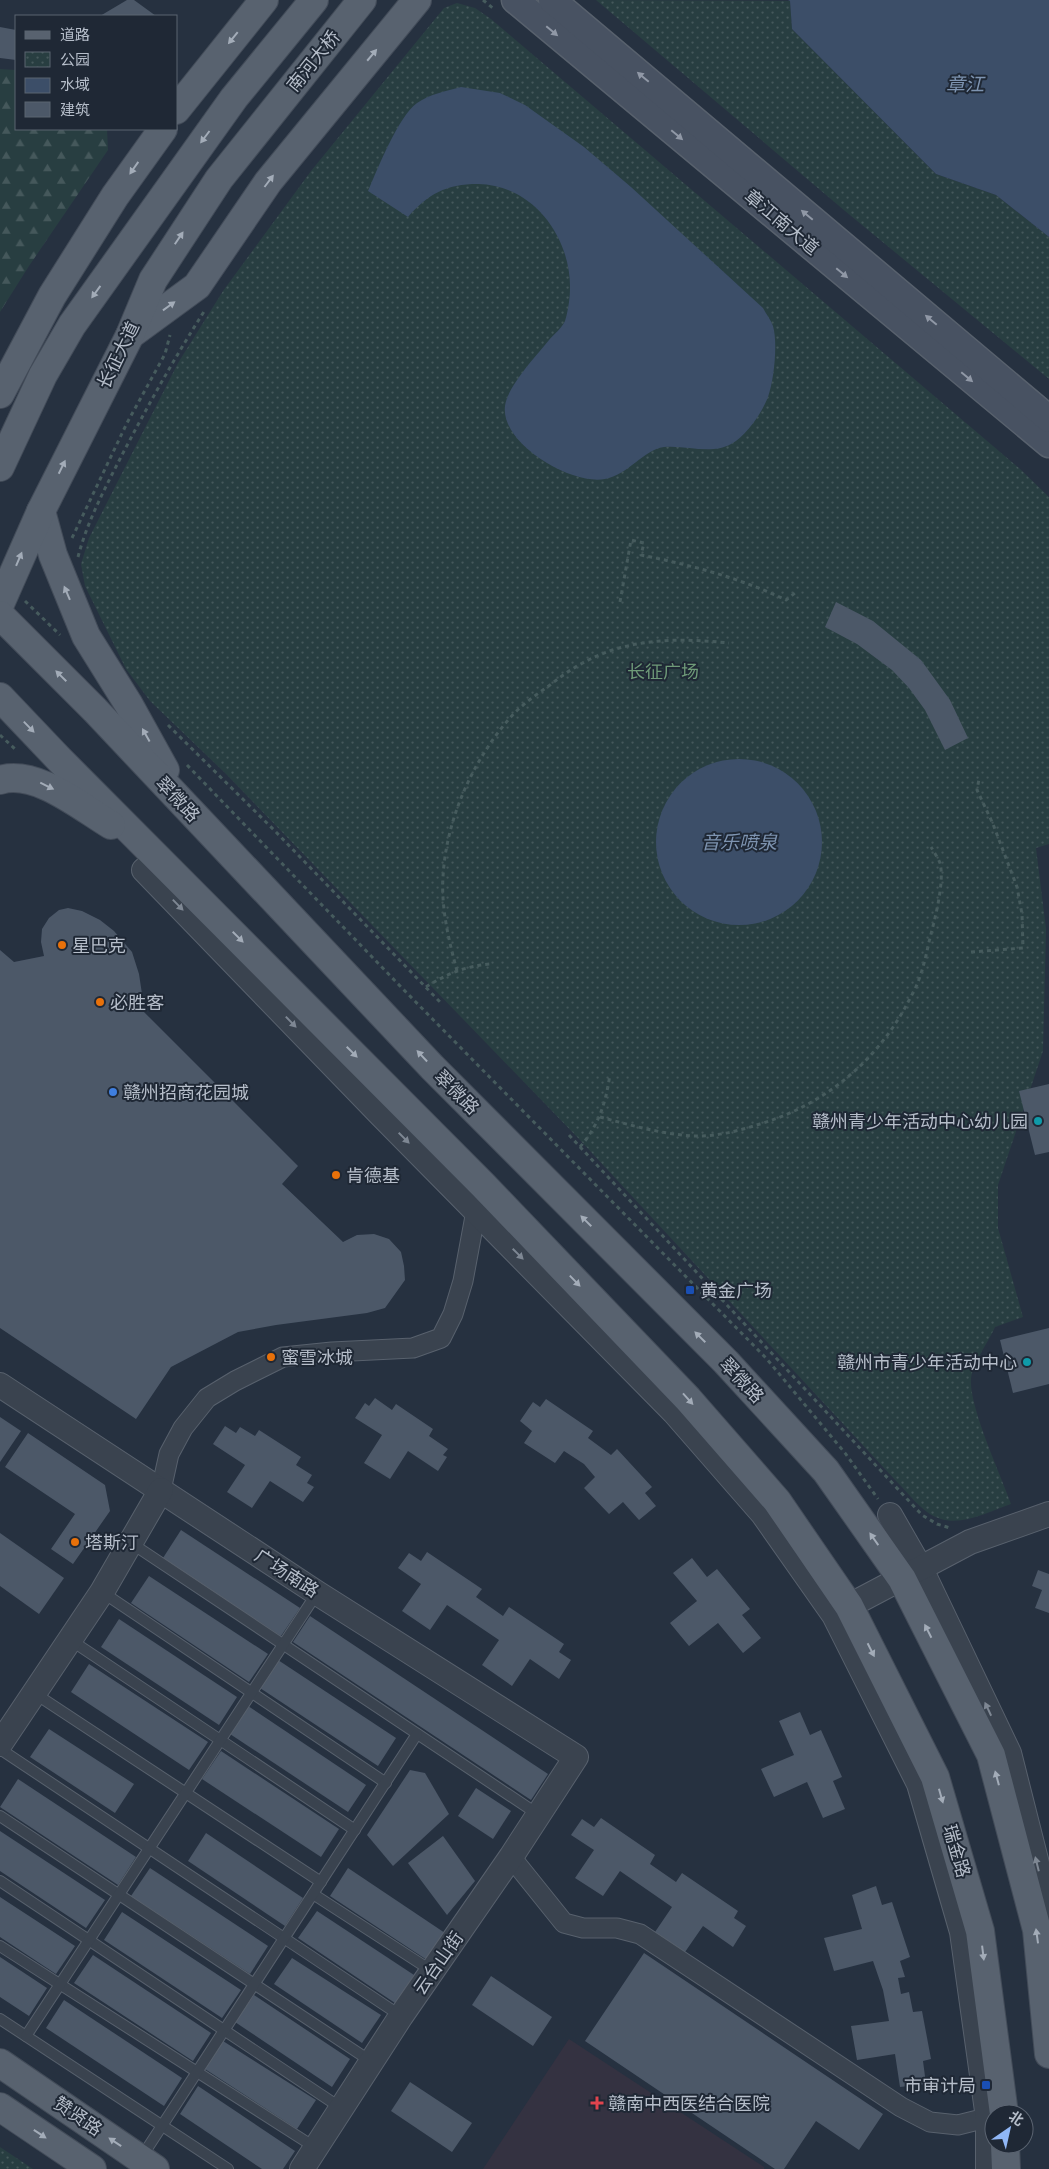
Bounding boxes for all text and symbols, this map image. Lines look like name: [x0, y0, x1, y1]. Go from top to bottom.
legend: [15, 15, 178, 130]
text: 道路: [60, 24, 90, 45]
street label: 南河大桥: [281, 25, 345, 97]
one-way arrow: [546, 26, 559, 37]
one-way arrow: [228, 31, 239, 44]
text: 公园: [60, 49, 90, 70]
one-way arrow: [366, 49, 378, 61]
one-way arrow: [637, 71, 650, 82]
water label: 章江: [946, 71, 986, 97]
text: 水域: [60, 74, 90, 95]
text: 建筑: [60, 99, 90, 120]
one-way arrow: [200, 130, 211, 143]
one-way arrow: [670, 130, 683, 141]
one-way arrow: [129, 162, 139, 175]
one-way arrow: [264, 175, 275, 188]
street label: 章江南大道: [739, 183, 825, 261]
one-way arrow: [801, 210, 814, 221]
one-way arrow: [174, 232, 184, 245]
one-way arrow: [836, 267, 849, 278]
one-way arrow: [91, 285, 101, 298]
one-way arrow: [162, 301, 175, 312]
one-way arrow: [926, 314, 938, 326]
street label: 长征大道: [91, 317, 145, 393]
one-way arrow: [961, 371, 974, 382]
one-way arrow: [58, 460, 66, 474]
one-way arrow: [16, 552, 24, 566]
one-way arrow: [63, 586, 71, 601]
park label: 长征广场: [627, 659, 699, 684]
one-way arrow: [55, 670, 67, 682]
one-way arrow: [23, 721, 35, 733]
one-way arrow: [141, 729, 150, 742]
street label: 翠微路: [150, 771, 206, 827]
one-way arrow: [40, 783, 54, 791]
water label: 音乐喷泉: [701, 829, 778, 855]
one-way arrow: [172, 899, 184, 911]
one-way arrow: [232, 930, 244, 942]
place label: 星巴克: [72, 933, 126, 958]
marker: 星巴克: [56, 939, 68, 951]
place label: 必胜客: [110, 990, 164, 1015]
marker: 必胜客: [94, 996, 106, 1008]
one-way arrow: [285, 1015, 297, 1027]
one-way arrow: [346, 1046, 358, 1058]
one-way arrow: [416, 1051, 428, 1063]
street label: 翠微路: [429, 1064, 485, 1120]
place label: 赣州招商花园城: [123, 1080, 249, 1105]
marker: 赣州招商花园城: [107, 1086, 119, 1098]
place label: 赣州青少年活动中心幼儿园: [812, 1109, 1028, 1134]
marker: 赣州青少年活动中心幼儿园: [1032, 1115, 1044, 1127]
one-way arrow: [398, 1132, 410, 1144]
place label: 肯德基: [346, 1163, 400, 1188]
marker: 肯德基: [330, 1169, 342, 1181]
one-way arrow: [580, 1216, 592, 1228]
one-way arrow: [512, 1247, 524, 1259]
one-way arrow: [569, 1275, 581, 1287]
place label: 黄金广场: [700, 1278, 772, 1303]
marker: 黄金广场: [684, 1284, 696, 1296]
one-way arrow: [694, 1331, 706, 1343]
place label: 蜜雪冰城: [281, 1345, 353, 1370]
place label: 赣州市青少年活动中心: [837, 1350, 1017, 1375]
marker: 蜜雪冰城: [265, 1351, 277, 1363]
street label: 翠微路: [714, 1352, 770, 1408]
marker: 赣州市青少年活动中心: [1021, 1356, 1033, 1368]
one-way arrow: [682, 1392, 694, 1404]
place label: 塔斯汀: [85, 1530, 139, 1555]
one-way arrow: [869, 1532, 879, 1546]
marker: 塔斯汀: [69, 1536, 81, 1548]
street label: 广场南路: [250, 1543, 324, 1603]
one-way arrow: [924, 1624, 932, 1638]
one-way arrow: [867, 1643, 875, 1657]
one-way arrow: [984, 1702, 992, 1716]
one-way arrow: [992, 1771, 1000, 1786]
one-way arrow: [937, 1789, 945, 1804]
street label: 瑞金路: [938, 1822, 976, 1880]
one-way arrow: [1033, 1856, 1041, 1871]
street label: 云台山街: [407, 1926, 469, 2000]
one-way arrow: [1033, 1927, 1041, 1943]
one-way arrow: [979, 1945, 987, 1961]
place label: 市审计局: [904, 2073, 976, 2098]
marker: 市审计局: [980, 2079, 992, 2091]
street label: 赞贤路: [49, 2091, 107, 2141]
place label: 赣南中西医结合医院: [608, 2091, 770, 2116]
marker: 赣南中西医结合医院: [590, 2096, 604, 2110]
north arrow: [984, 2104, 1034, 2154]
text: 北: [1005, 2107, 1027, 2130]
one-way arrow: [34, 2129, 47, 2139]
one-way arrow: [108, 2137, 122, 2146]

